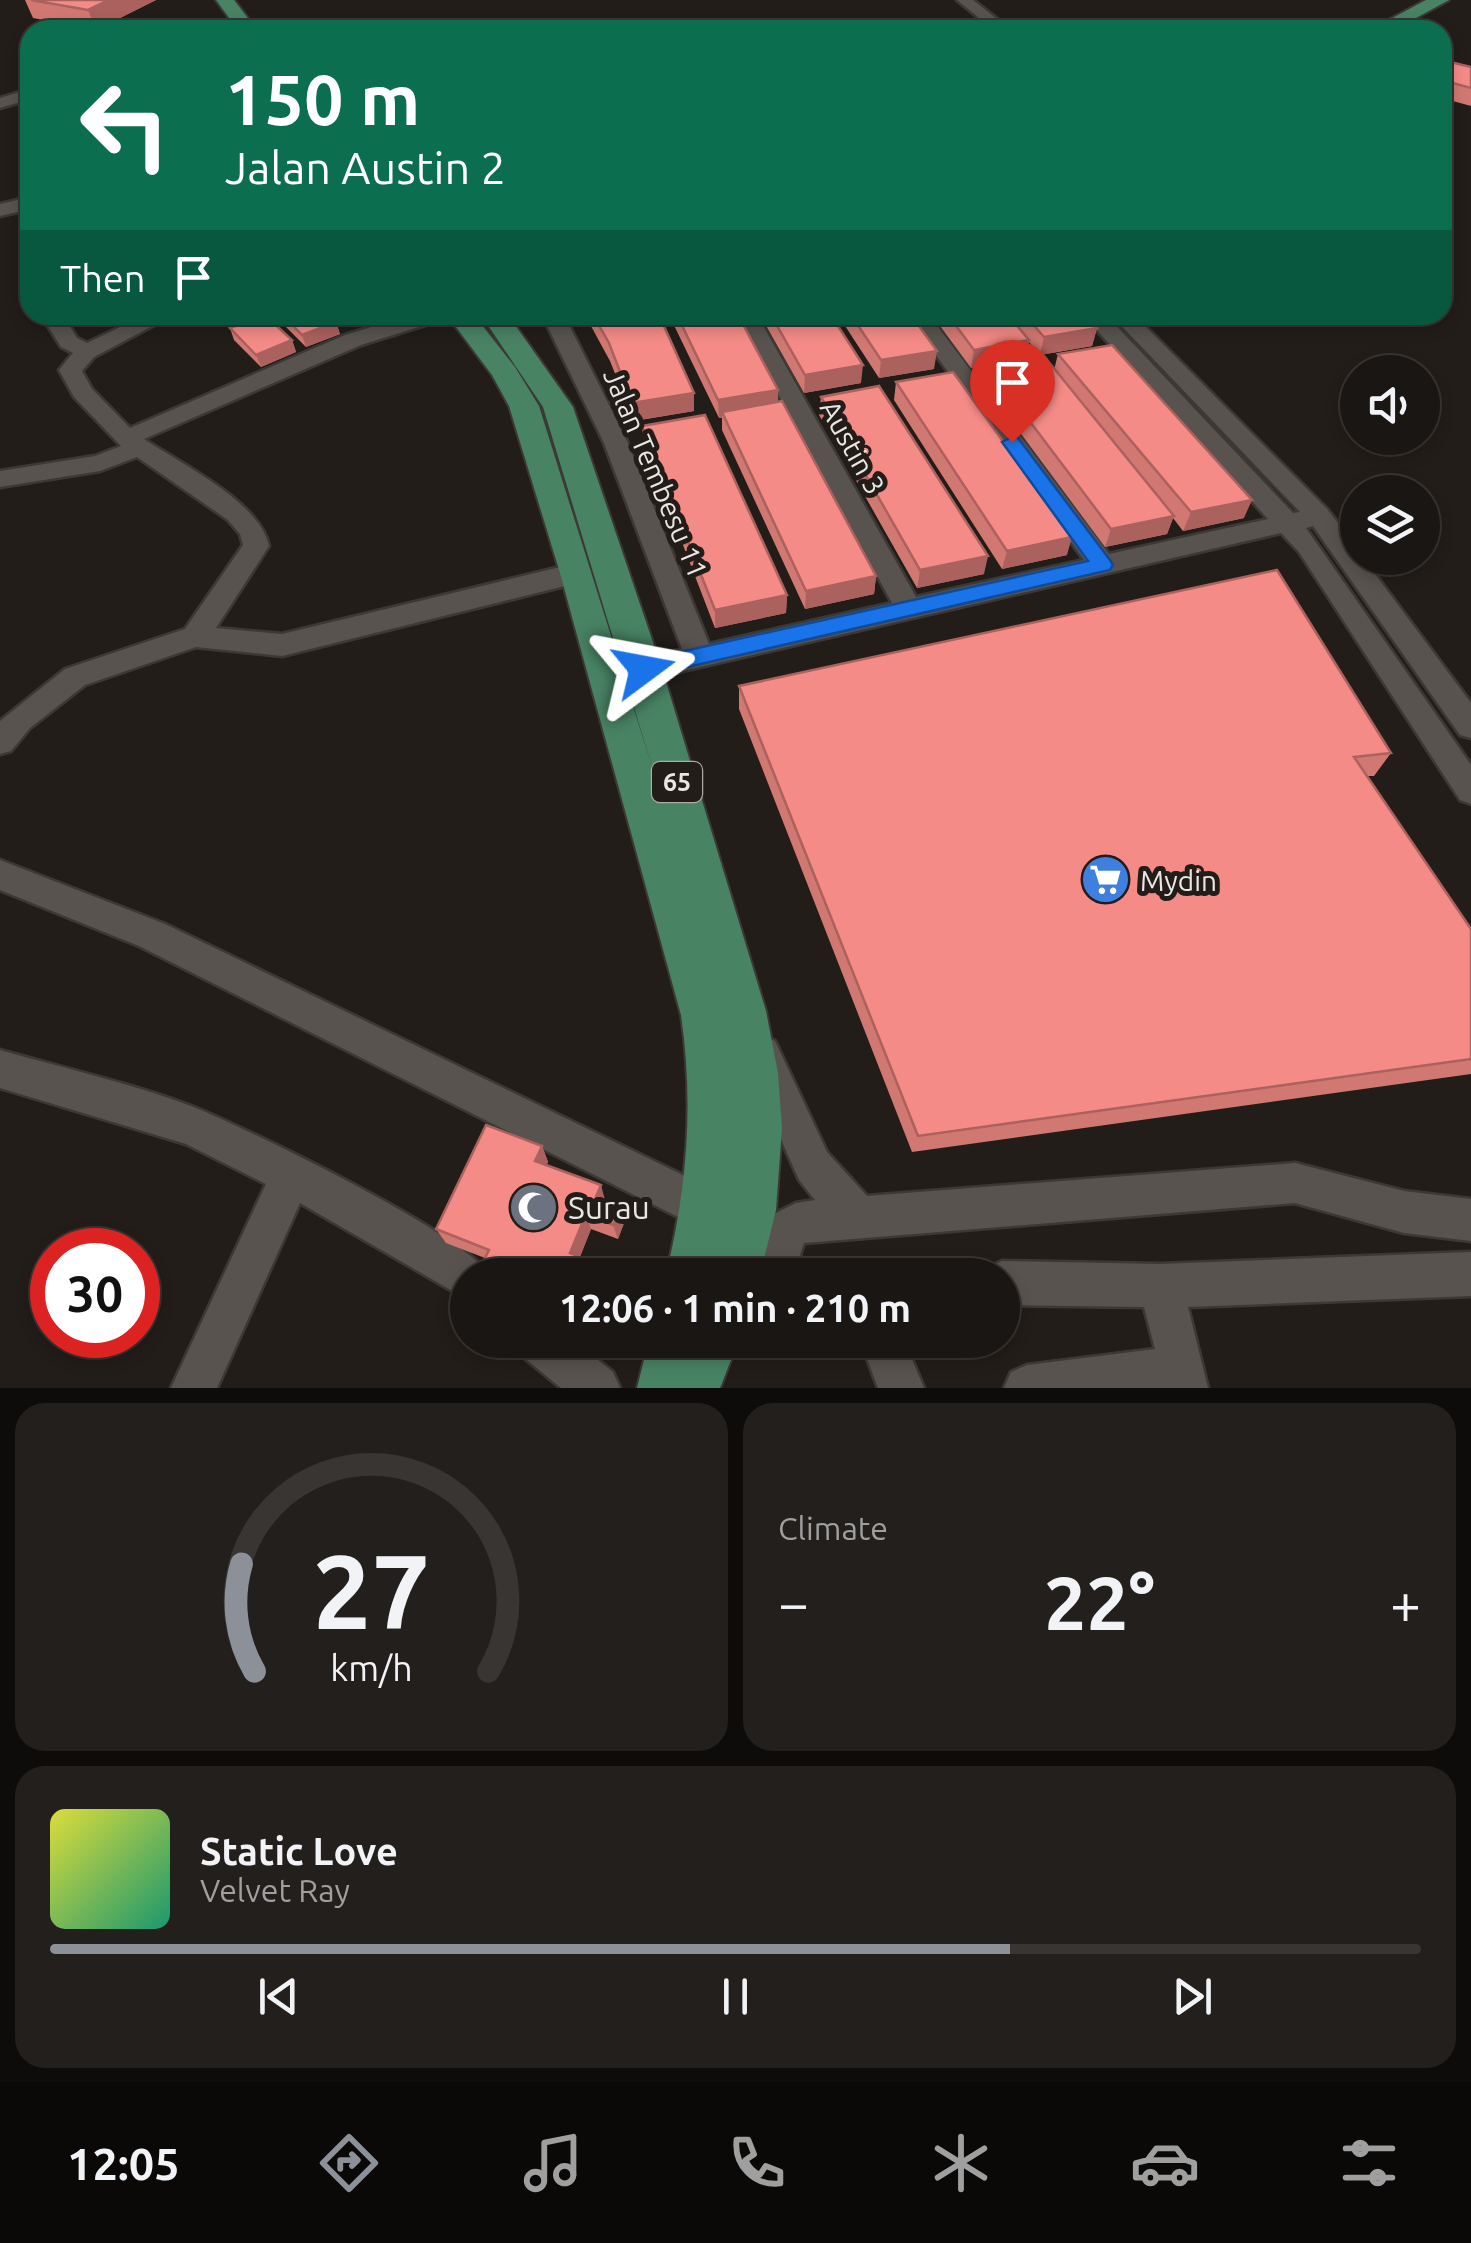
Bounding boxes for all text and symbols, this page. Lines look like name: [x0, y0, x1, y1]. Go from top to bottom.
icon: left: [60, 60, 190, 190]
text: 150 m: [225, 60, 420, 138]
text: Jalan Austin 2: [225, 142, 506, 193]
icon: arrive: [166, 250, 221, 305]
text: Then: [60, 257, 146, 299]
pin: [970, 340, 1055, 443]
icon: arrive: [985, 355, 1040, 410]
map controls: [1340, 355, 1440, 575]
button: sound: [1340, 355, 1440, 455]
street label: Jalan Tembesu 11: [598, 364, 714, 582]
street label: Austin 3: [815, 395, 891, 499]
button: layers: [1340, 475, 1440, 575]
position arrow: [592, 617, 696, 721]
road number: 65: [652, 762, 702, 802]
supermarket icon: Mydin: [1079, 854, 1131, 906]
place label: Mydin: [1140, 865, 1217, 896]
mosque icon: Surau: [507, 1181, 559, 1233]
place label: Surau: [568, 1189, 650, 1225]
speed limit sign: 30: [30, 1228, 160, 1358]
text: 12:06 · 1 min · 210 m: [559, 1287, 911, 1329]
text: Climate: [778, 1510, 888, 1546]
text: 27: [313, 1532, 430, 1649]
text: 22°: [1044, 1560, 1155, 1644]
text: −: [778, 1572, 809, 1633]
text: +: [1390, 1572, 1421, 1633]
text: km/h: [330, 1648, 413, 1688]
text: Static Love: [200, 1830, 398, 1872]
text: Velvet Ray: [200, 1872, 350, 1908]
icon: previous: [251, 1969, 306, 2024]
icon: pause: [708, 1969, 763, 2024]
icon: next: [1165, 1969, 1220, 2024]
icon: directions: [314, 2128, 384, 2198]
icon: music: [518, 2128, 588, 2198]
icon: phone: [722, 2128, 792, 2198]
icon: climate: [926, 2128, 996, 2198]
icon: car: [1130, 2128, 1200, 2198]
icon: filters: [1334, 2128, 1404, 2198]
text: 12:05: [67, 2138, 180, 2189]

